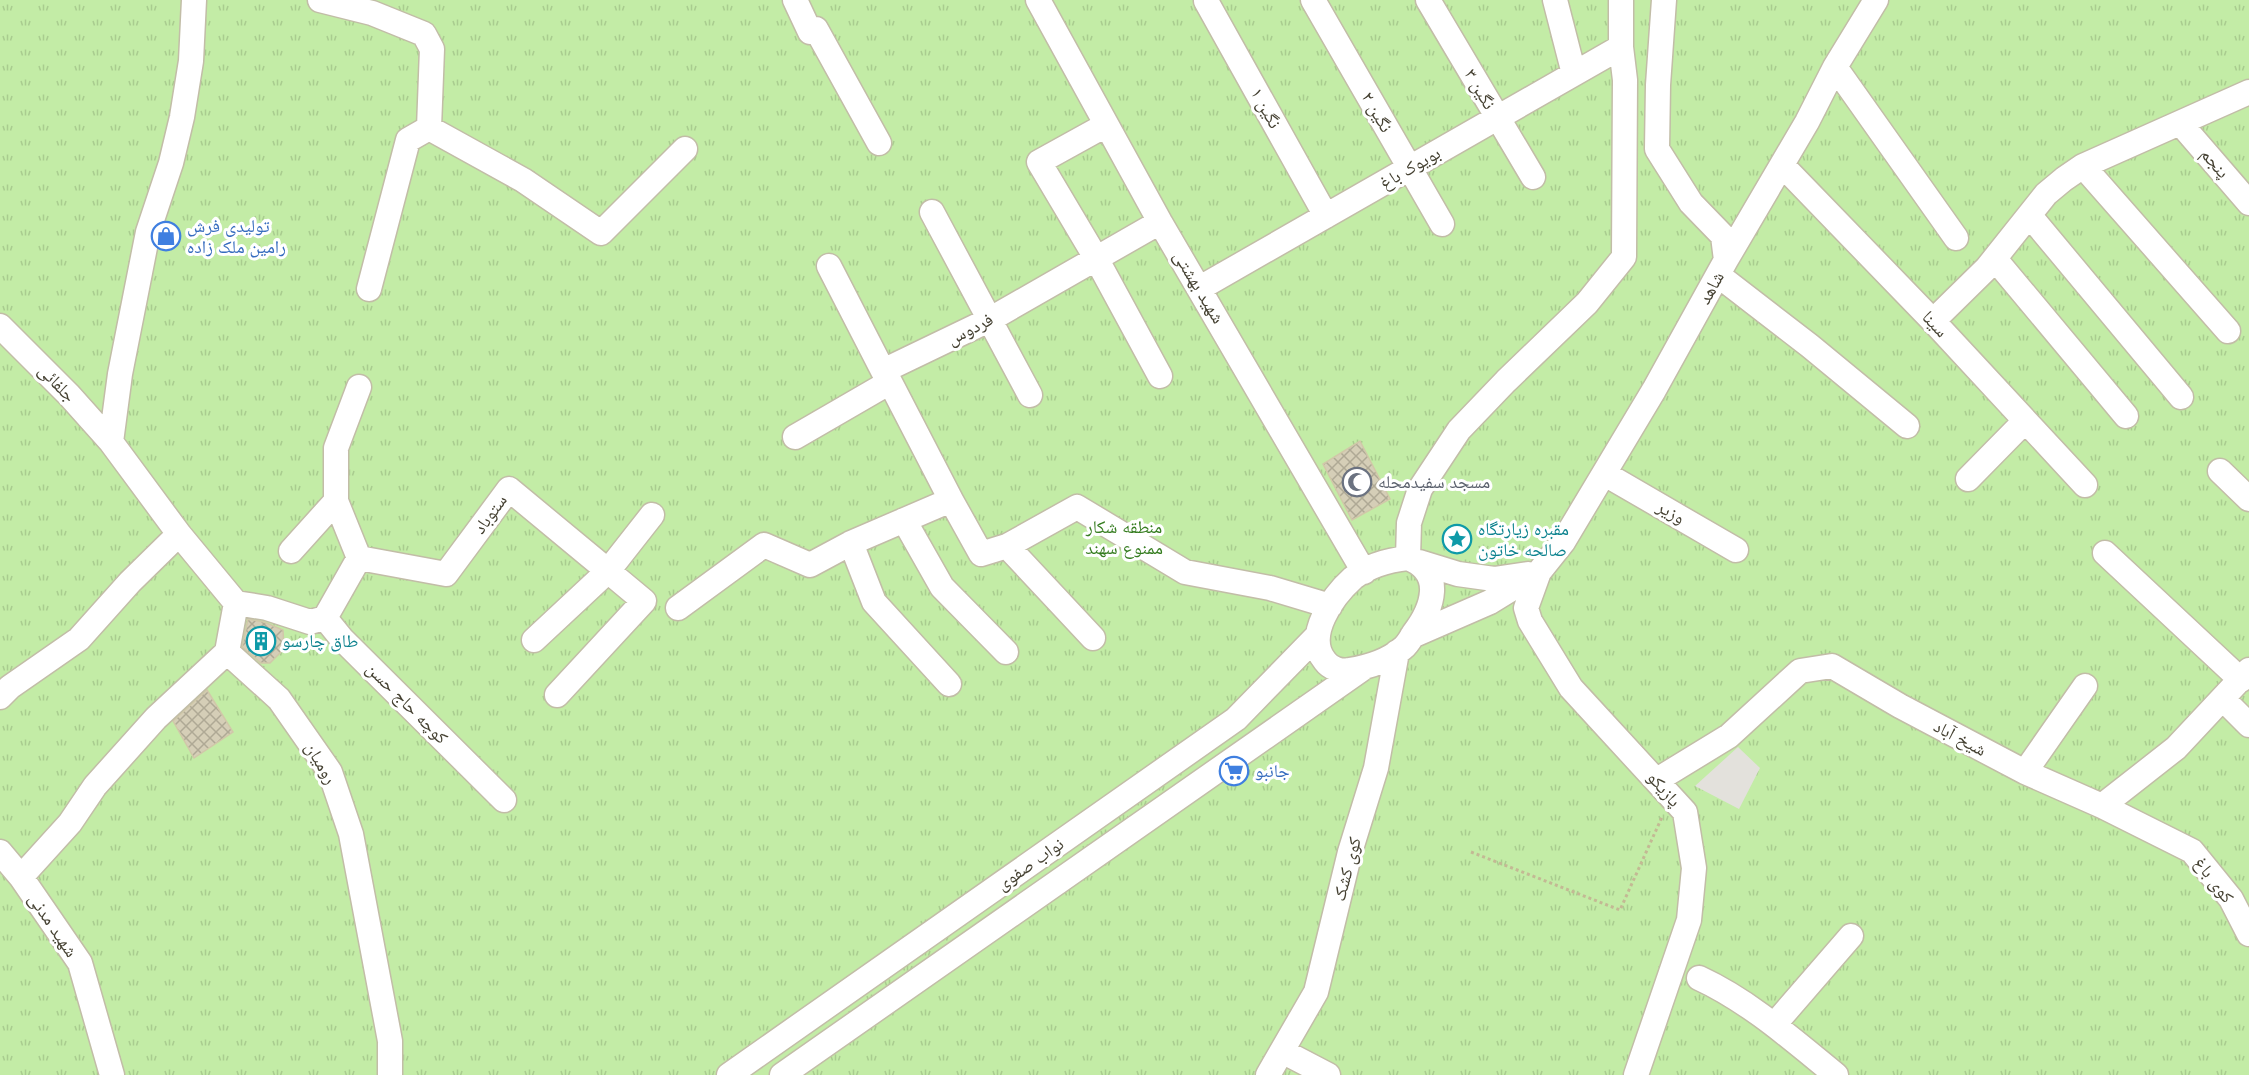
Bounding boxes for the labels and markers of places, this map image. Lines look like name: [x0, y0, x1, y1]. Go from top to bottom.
place label: تولیدی فرش رامین ملک زاده: [187, 216, 286, 258]
shop icon: تولیدی فرش رامین ملک زاده: [150, 220, 182, 252]
mosque icon: مسجد سفیدمحله: [1341, 466, 1373, 498]
place label: مسجد سفیدمحله: [1378, 472, 1490, 492]
place label: مقبره زیارتگاه صالحه خاتون: [1478, 519, 1569, 561]
place icon: مقبره زیارتگاه صالحه خاتون: [1441, 523, 1473, 555]
building icon: طاق چارسو: [245, 625, 277, 657]
place label: طاق چارسو: [282, 631, 358, 652]
supermarket icon: جانبو: [1218, 755, 1250, 787]
place label: جانبو: [1255, 761, 1290, 782]

